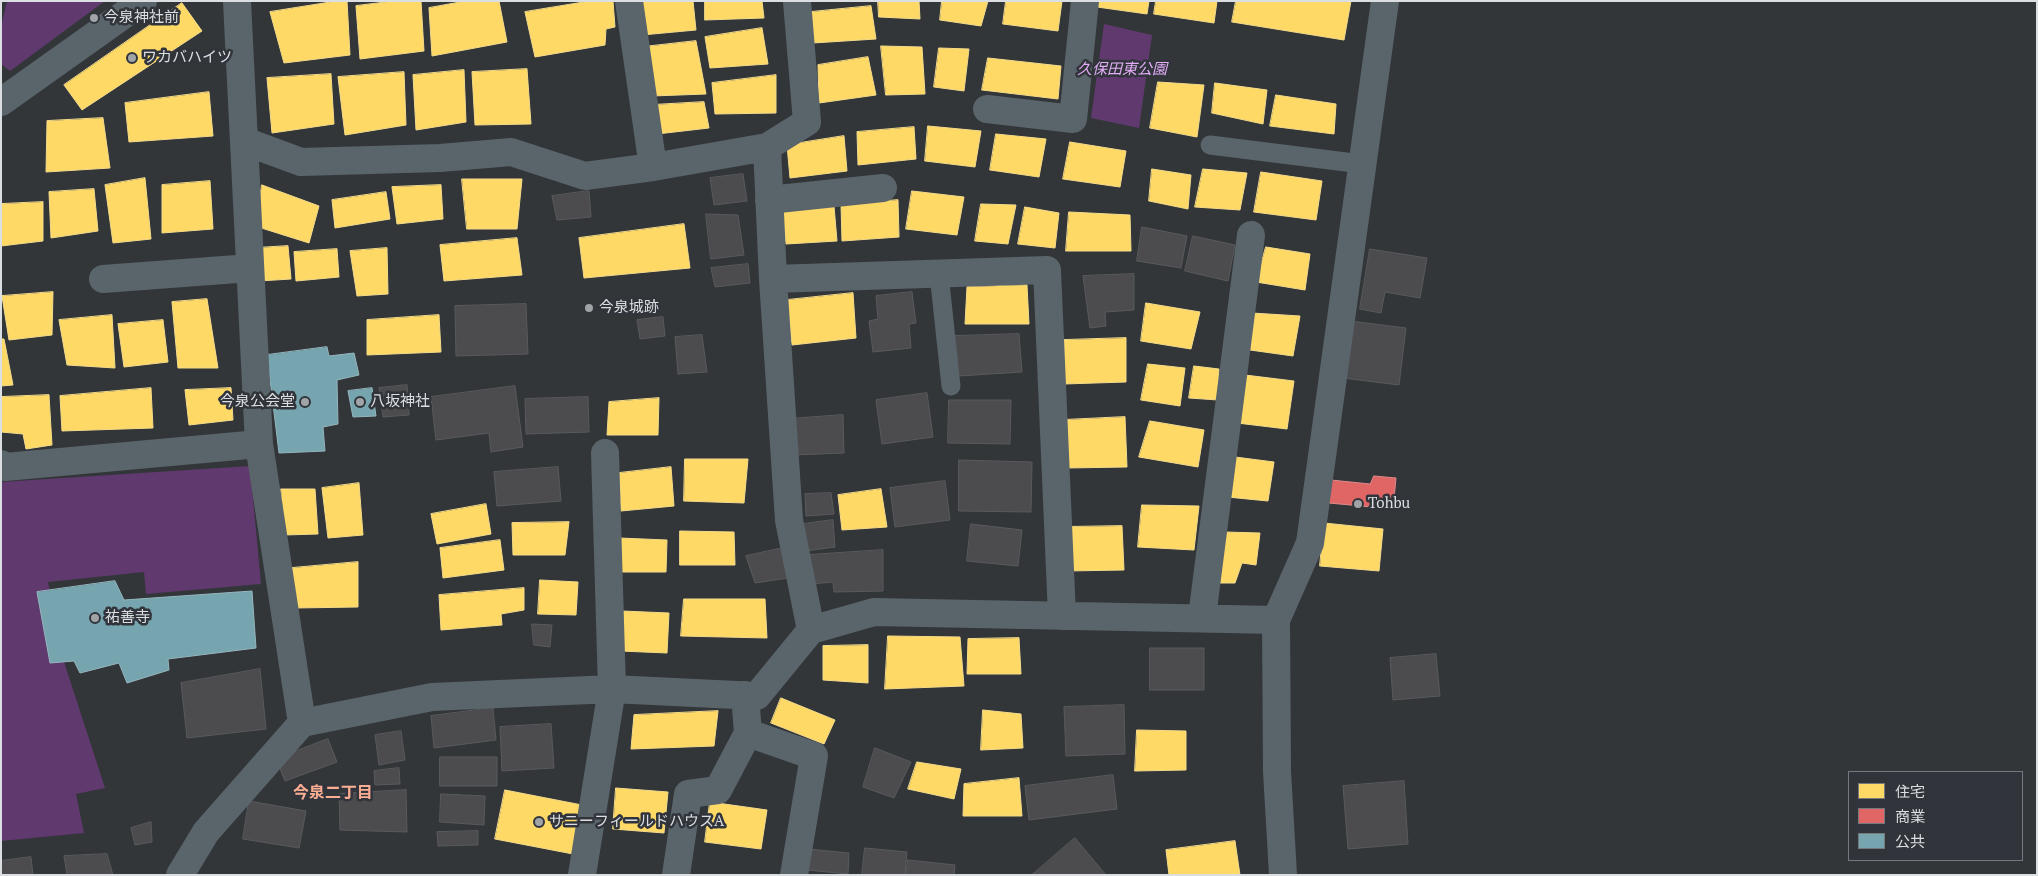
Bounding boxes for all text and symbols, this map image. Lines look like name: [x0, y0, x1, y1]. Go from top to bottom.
place label: 今泉神社前: [104, 9, 179, 27]
marker: 今泉神社前: [88, 12, 100, 24]
place label: ワカバハイツ: [142, 49, 232, 67]
marker: ワカバハイツ: [126, 52, 138, 64]
park label: 久保田東公園: [1077, 61, 1167, 79]
place label: 今泉城跡: [599, 299, 659, 317]
marker: 今泉城跡: [583, 302, 595, 314]
place label: 今泉公会堂: [220, 393, 295, 411]
place label: 八坂神社: [370, 393, 430, 411]
marker: 今泉公会堂: [299, 396, 311, 408]
marker: 八坂神社: [354, 396, 366, 408]
place label: Tohbu: [1368, 495, 1410, 513]
marker: Tohbu: [1352, 498, 1364, 510]
place label: 祐善寺: [105, 609, 150, 627]
marker: 祐善寺: [89, 612, 101, 624]
legend: [1848, 771, 2023, 861]
text: 住宅: [1895, 781, 1925, 801]
district label: 今泉二丁目: [293, 783, 373, 803]
text: 商業: [1895, 806, 1925, 826]
place label: サニーフィールドハウスA: [549, 813, 724, 831]
marker: サニーフィールドハウスA: [533, 816, 545, 828]
text: 公共: [1895, 831, 1925, 851]

